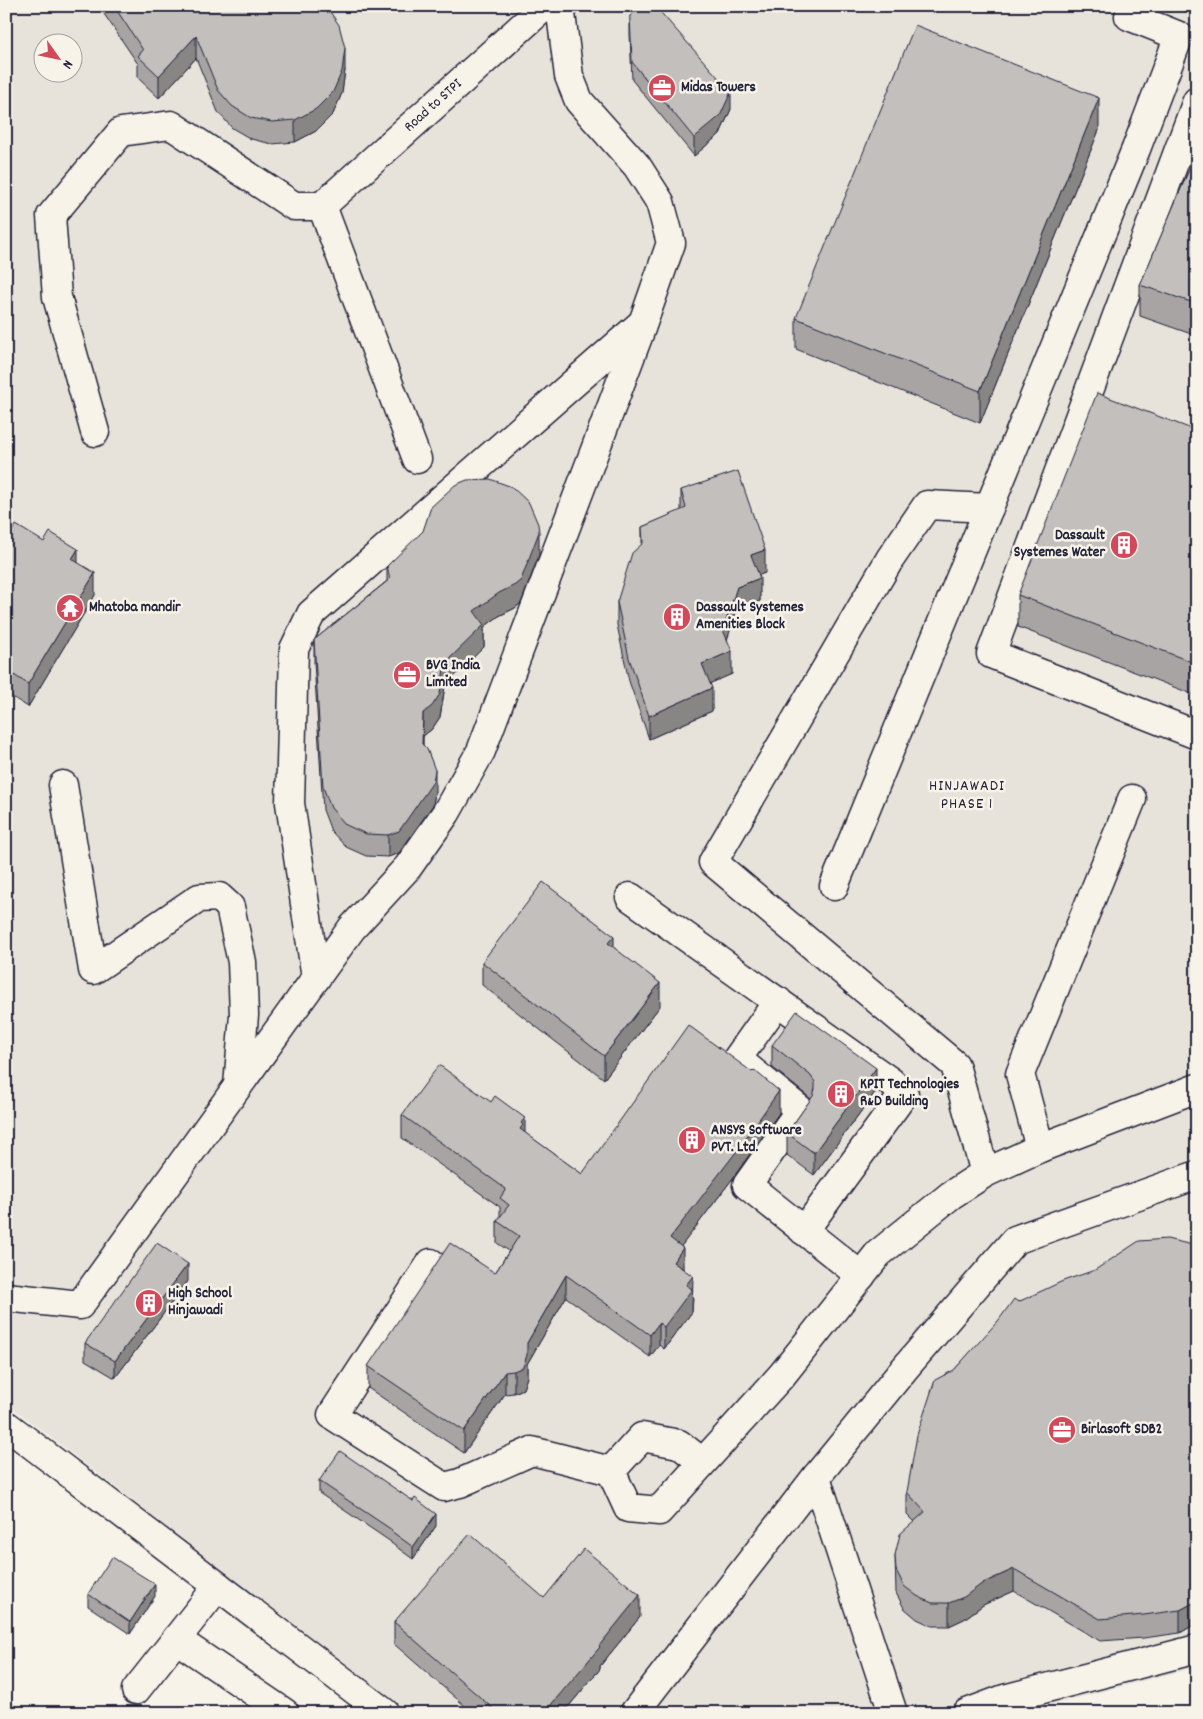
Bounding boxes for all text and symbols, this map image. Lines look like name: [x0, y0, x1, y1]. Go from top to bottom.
north arrow: [32, 32, 82, 82]
text: N: [57, 56, 77, 72]
office icon: Midas Towers: [647, 73, 677, 103]
street label: Road to STPI: [400, 74, 468, 138]
place label: Midas Towers: [681, 77, 756, 99]
place label: Dassault Systemes Water: [1014, 525, 1105, 564]
building icon: Dassault Systemes Water: [1109, 530, 1139, 560]
temple icon: Mhatoba mandir: [55, 593, 85, 623]
place label: Mhatoba mandir: [89, 597, 181, 619]
place label: Dassault Systemes Amenities Block: [696, 597, 804, 636]
building icon: Dassault Systemes Amenities Block: [662, 602, 692, 632]
place label: BVG India Limited: [426, 655, 481, 694]
office icon: BVG India Limited: [392, 660, 422, 690]
district label: HINJAWADI PHASE 1: [929, 775, 1005, 816]
place label: KPIT Technologies R&D Building: [860, 1074, 959, 1113]
building icon: KPIT Technologies R&D Building: [826, 1079, 856, 1109]
place label: ANSYS Software PVT. Ltd.: [711, 1120, 802, 1159]
building icon: ANSYS Software PVT. Ltd.: [677, 1125, 707, 1155]
place label: High School Hinjawadi: [168, 1283, 232, 1322]
building icon: High School Hinjawadi: [134, 1288, 164, 1318]
office icon: Birlasoft SDB2: [1047, 1415, 1077, 1445]
place label: Birlasoft SDB2: [1081, 1419, 1162, 1441]

